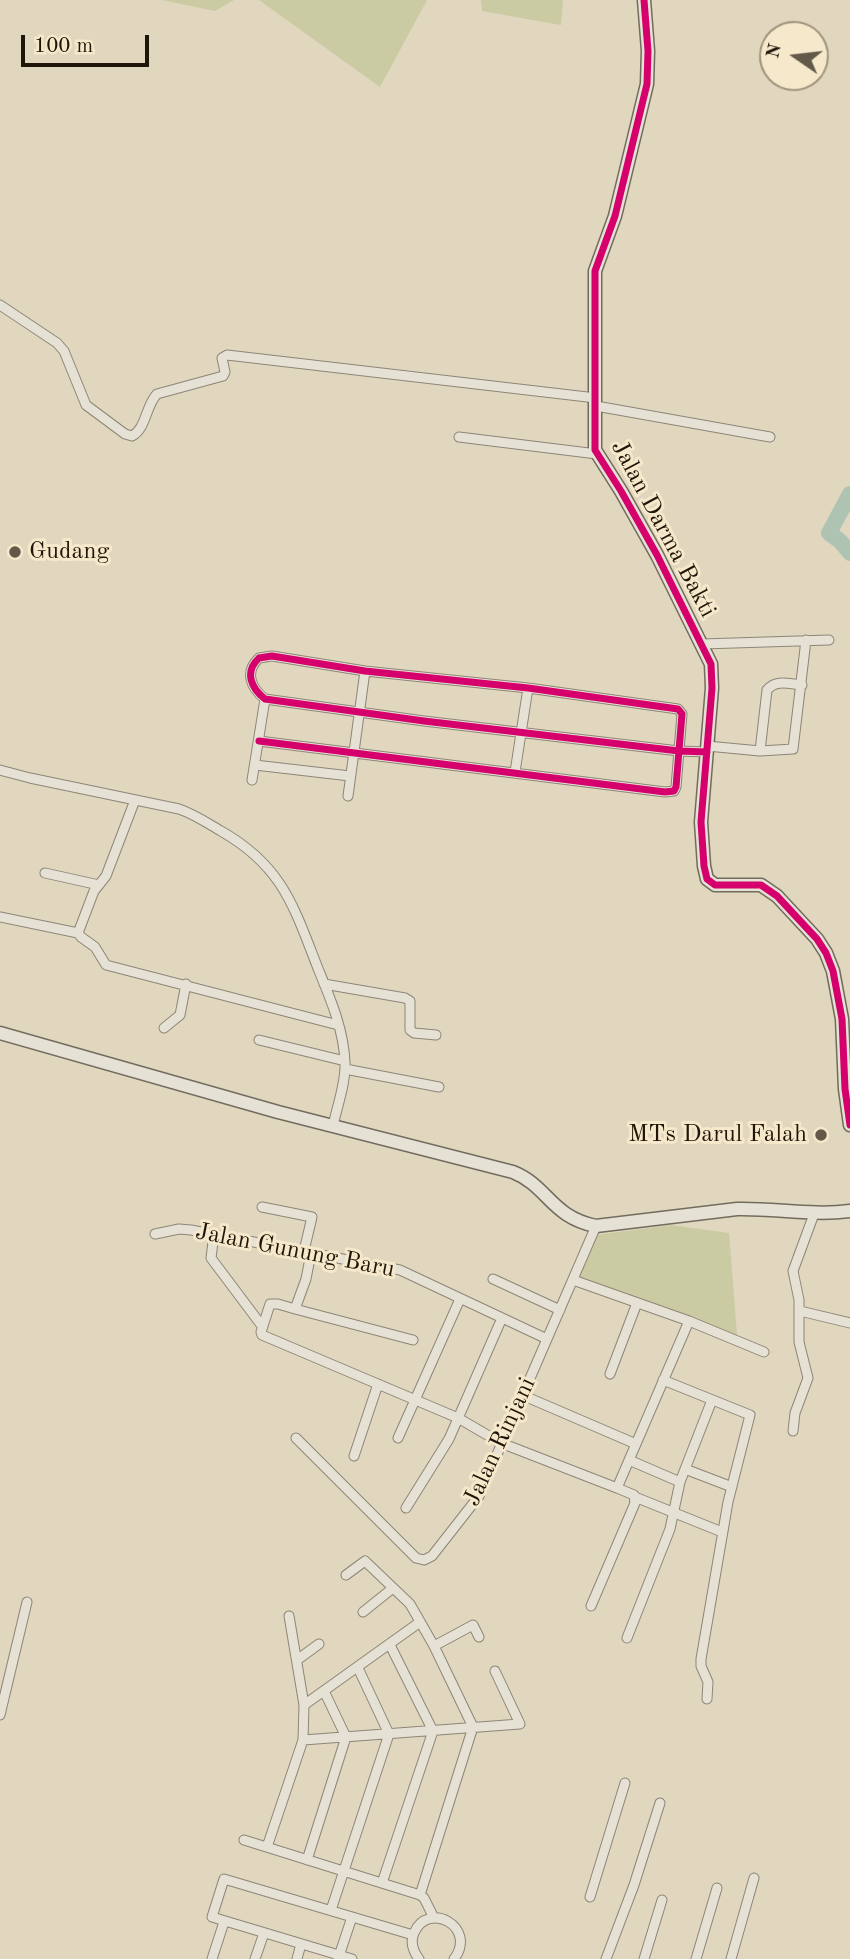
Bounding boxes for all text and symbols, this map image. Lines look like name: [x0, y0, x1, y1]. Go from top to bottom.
scale bar: [24, 21, 152, 65]
north arrow: [759, 21, 829, 91]
text: 100 m: [34, 36, 93, 57]
text: N: [764, 42, 786, 61]
street label: Jalan Darma Bakti: [604, 435, 722, 623]
place label: Gudang: [29, 538, 109, 566]
marker: Gudang: [7, 544, 23, 560]
place label: MTs Darul Falah: [628, 1121, 807, 1149]
marker: MTs Darul Falah: [813, 1127, 829, 1143]
street label: Jalan Gunung Baru: [193, 1218, 397, 1284]
street label: Jalan Rinjani: [458, 1373, 542, 1511]

